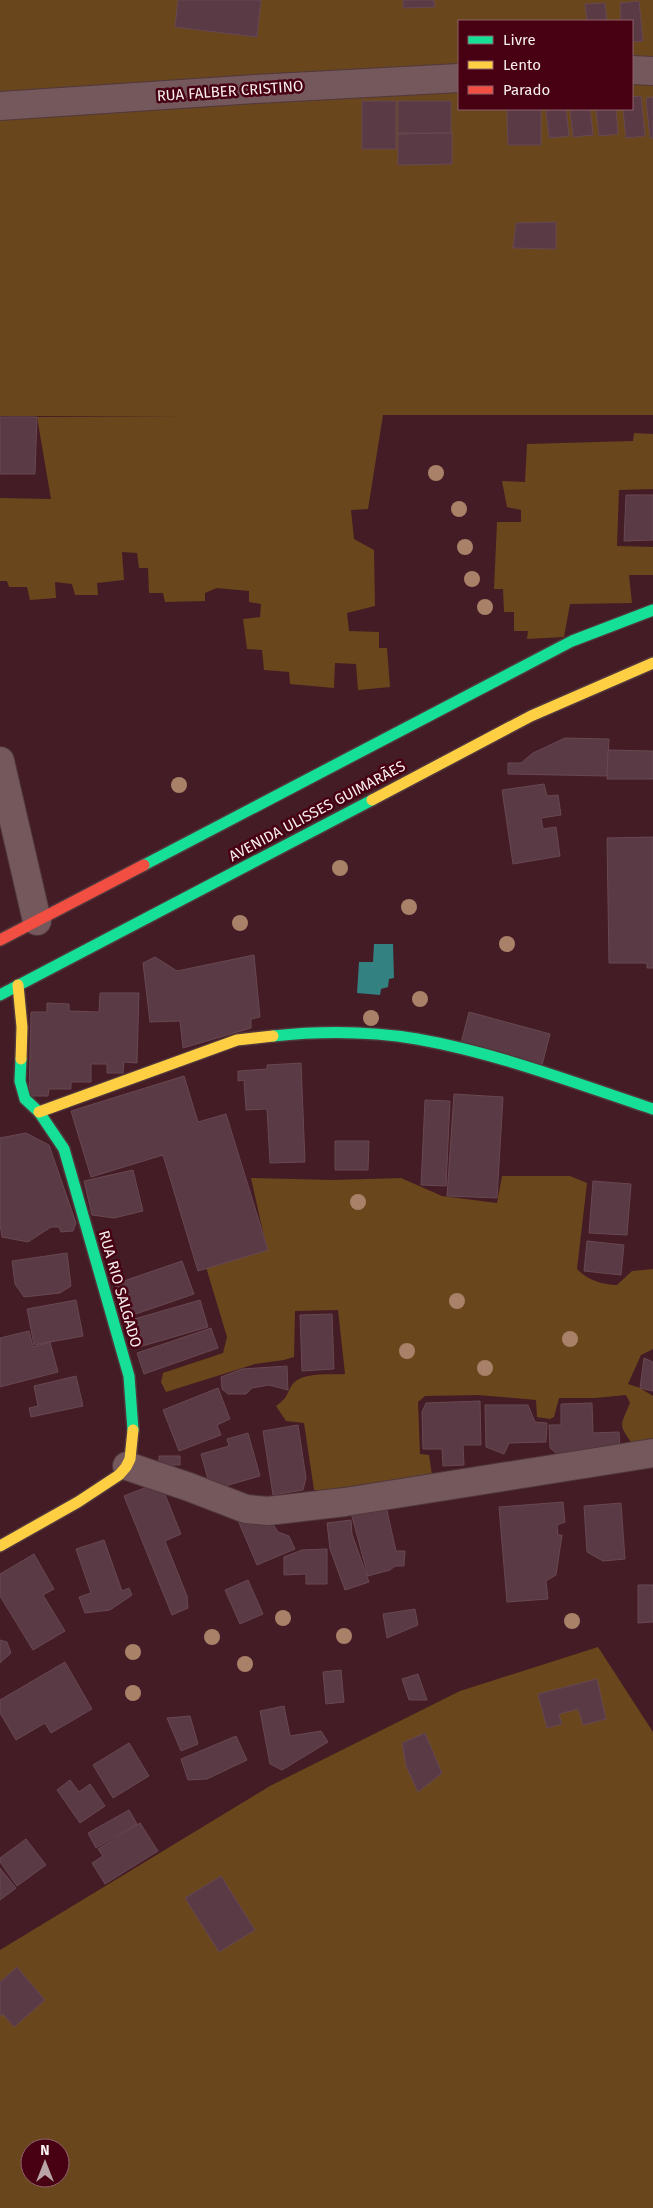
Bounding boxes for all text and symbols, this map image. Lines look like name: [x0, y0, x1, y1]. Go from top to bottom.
legend: [458, 20, 633, 110]
text: Livre: [503, 31, 536, 49]
text: Lento: [503, 56, 541, 74]
street label: RUA FALBER CRISTINO: [156, 77, 304, 105]
text: Parado: [503, 81, 550, 99]
street label: AVENIDA ULISSES GUIMARÃES: [226, 757, 408, 865]
street label: RUA RIO SALGADO: [95, 1228, 145, 1350]
north arrow: [20, 2138, 70, 2188]
text: N: [40, 2142, 50, 2159]

